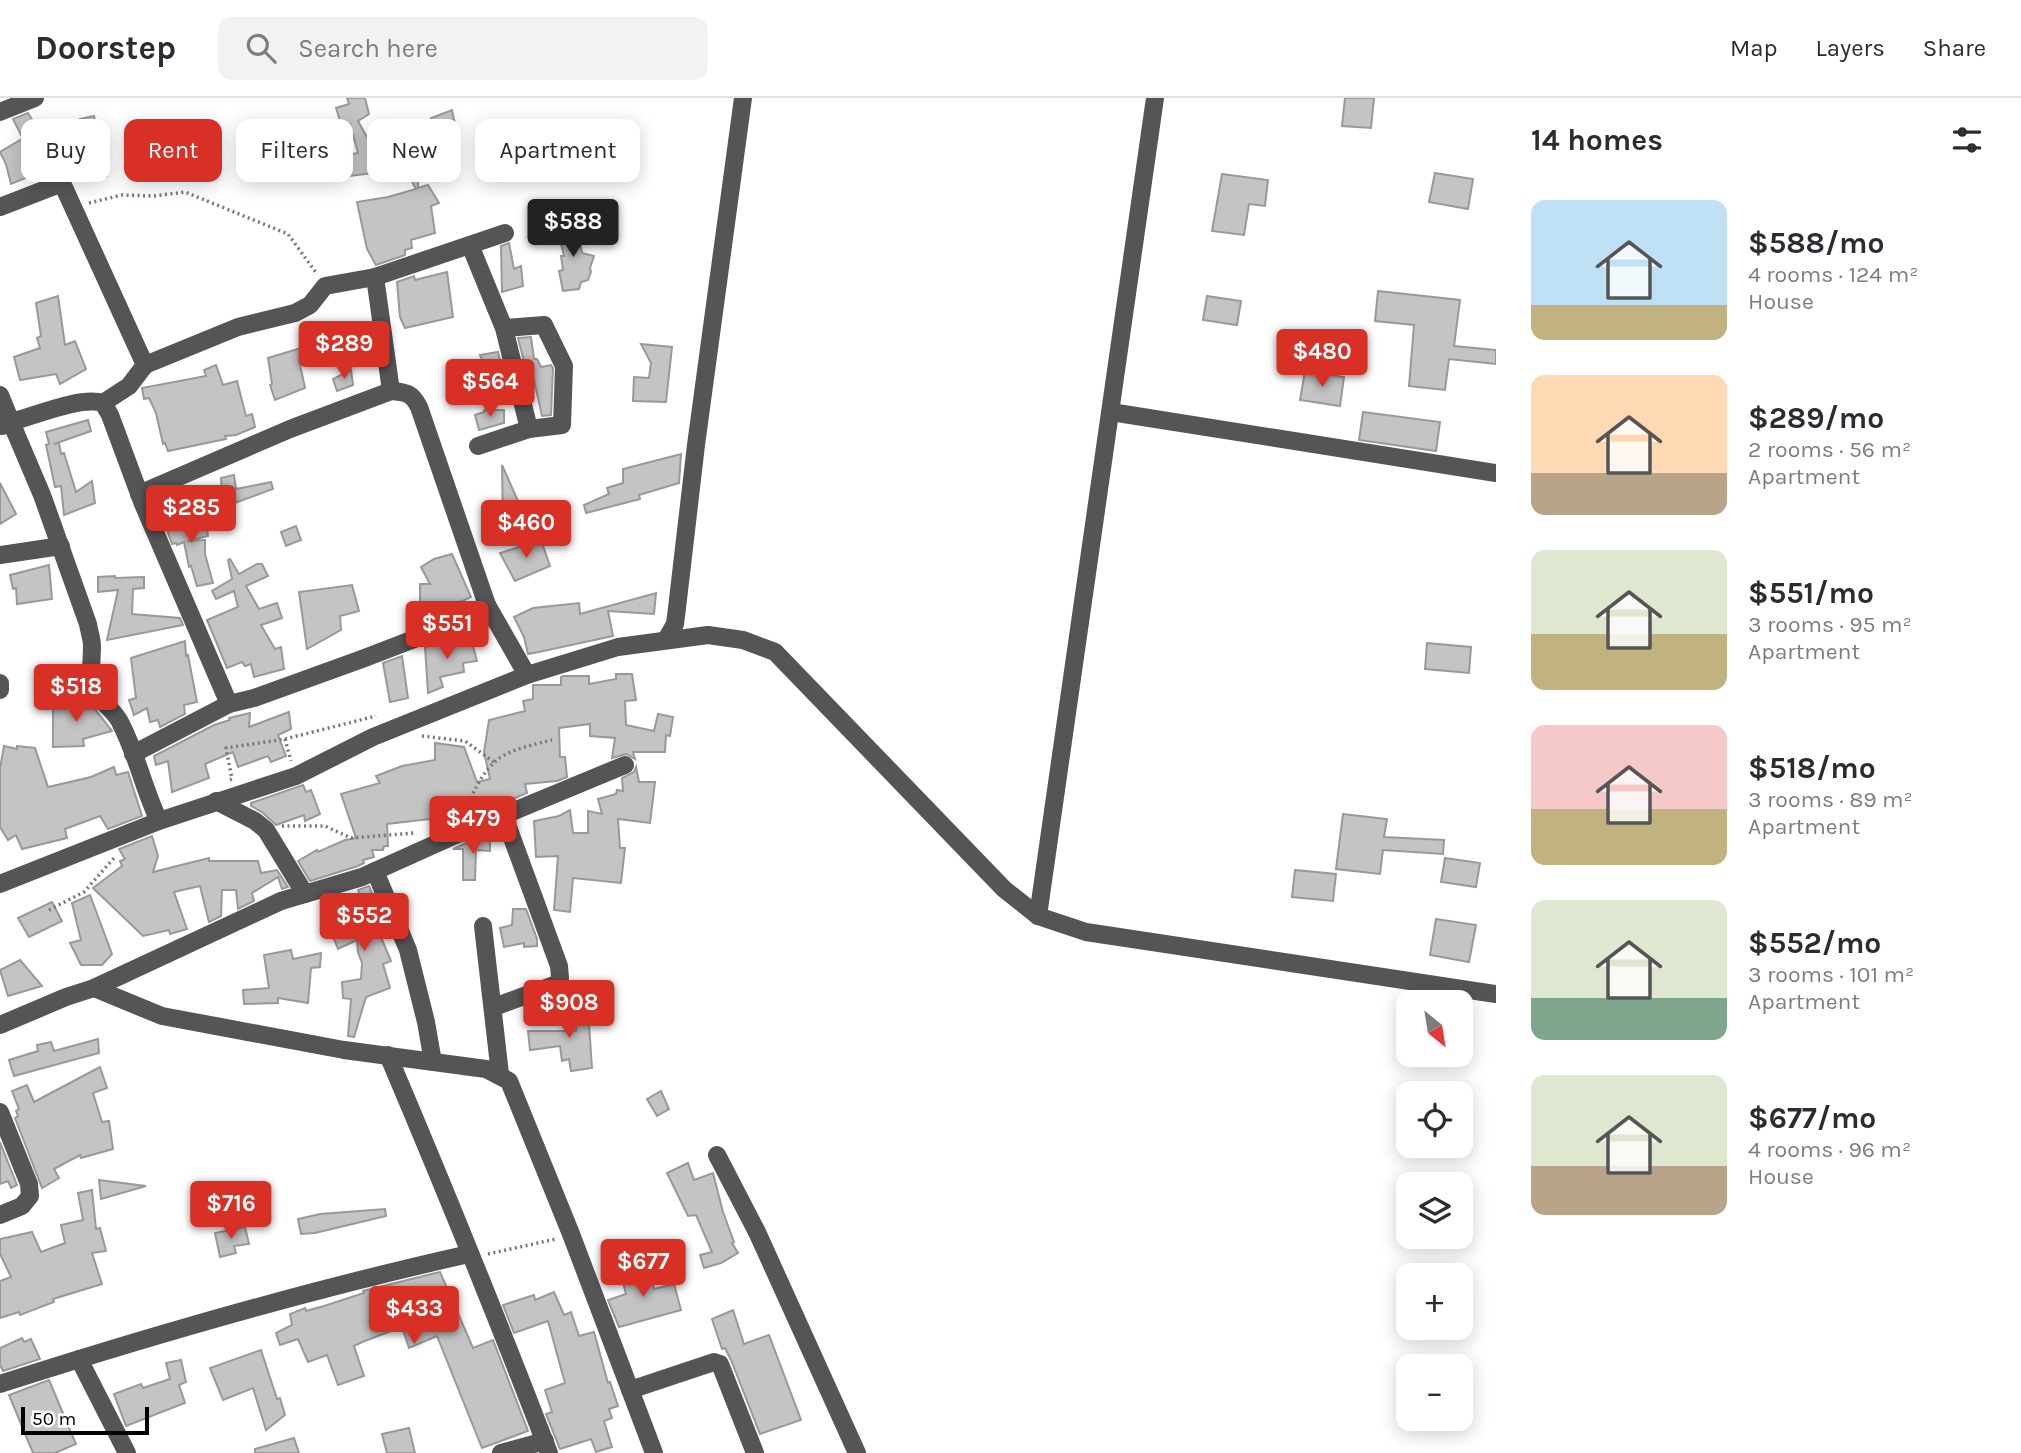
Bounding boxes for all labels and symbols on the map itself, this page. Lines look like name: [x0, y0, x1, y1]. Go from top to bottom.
pin: $588: [532, 200, 614, 259]
pin: $289: [303, 322, 385, 381]
pin: $480: [1281, 330, 1363, 389]
pin: $564: [449, 360, 531, 419]
pin: $285: [150, 486, 232, 545]
pin: $460: [485, 500, 567, 560]
pin: $551: [406, 602, 488, 661]
pin: $518: [35, 664, 117, 724]
pin: $479: [432, 796, 514, 856]
pin: $552: [323, 894, 405, 953]
pin: $908: [528, 981, 610, 1040]
north arrow: [1396, 990, 1474, 1068]
pin: $716: [190, 1182, 272, 1241]
pin: $677: [602, 1240, 684, 1299]
pin: $433: [373, 1286, 455, 1346]
scale bar: [21, 1404, 149, 1436]

